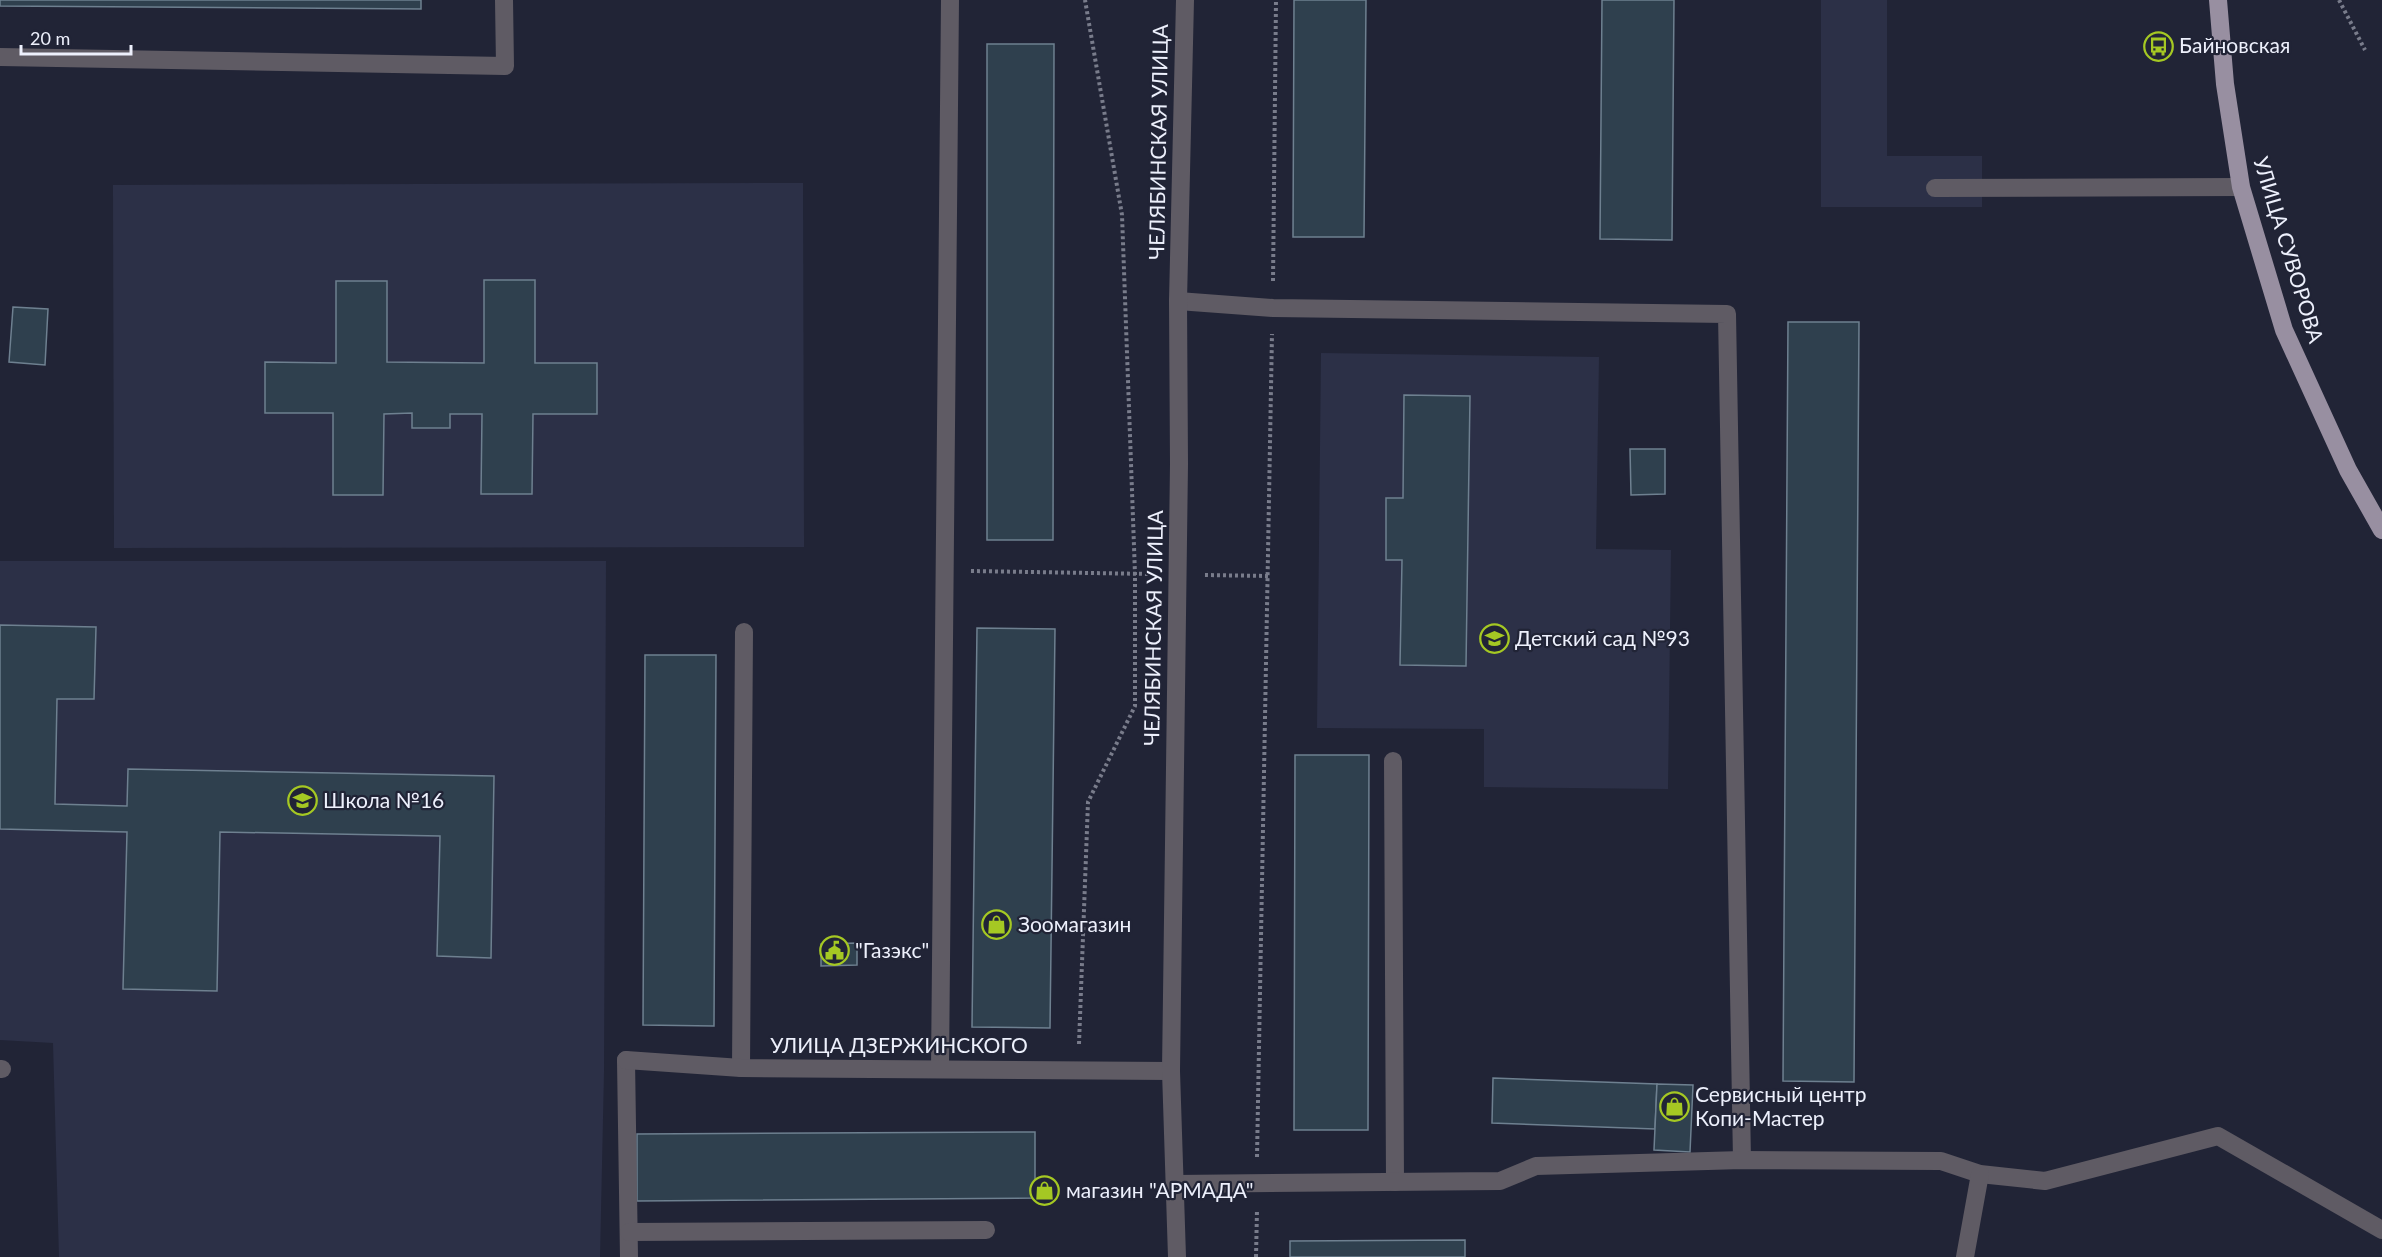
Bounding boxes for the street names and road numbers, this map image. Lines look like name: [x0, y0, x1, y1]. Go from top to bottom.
street label: ЧЕЛЯБИНСКАЯ УЛИЦА: [1143, 23, 1172, 260]
street label: УЛИЦА СУВОРОВА: [2249, 153, 2330, 347]
street label: ЧЕЛЯБИНСКАЯ УЛИЦА: [1138, 509, 1167, 746]
street label: УЛИЦА ДЗЕРЖИНСКОГО: [770, 1032, 1028, 1057]

